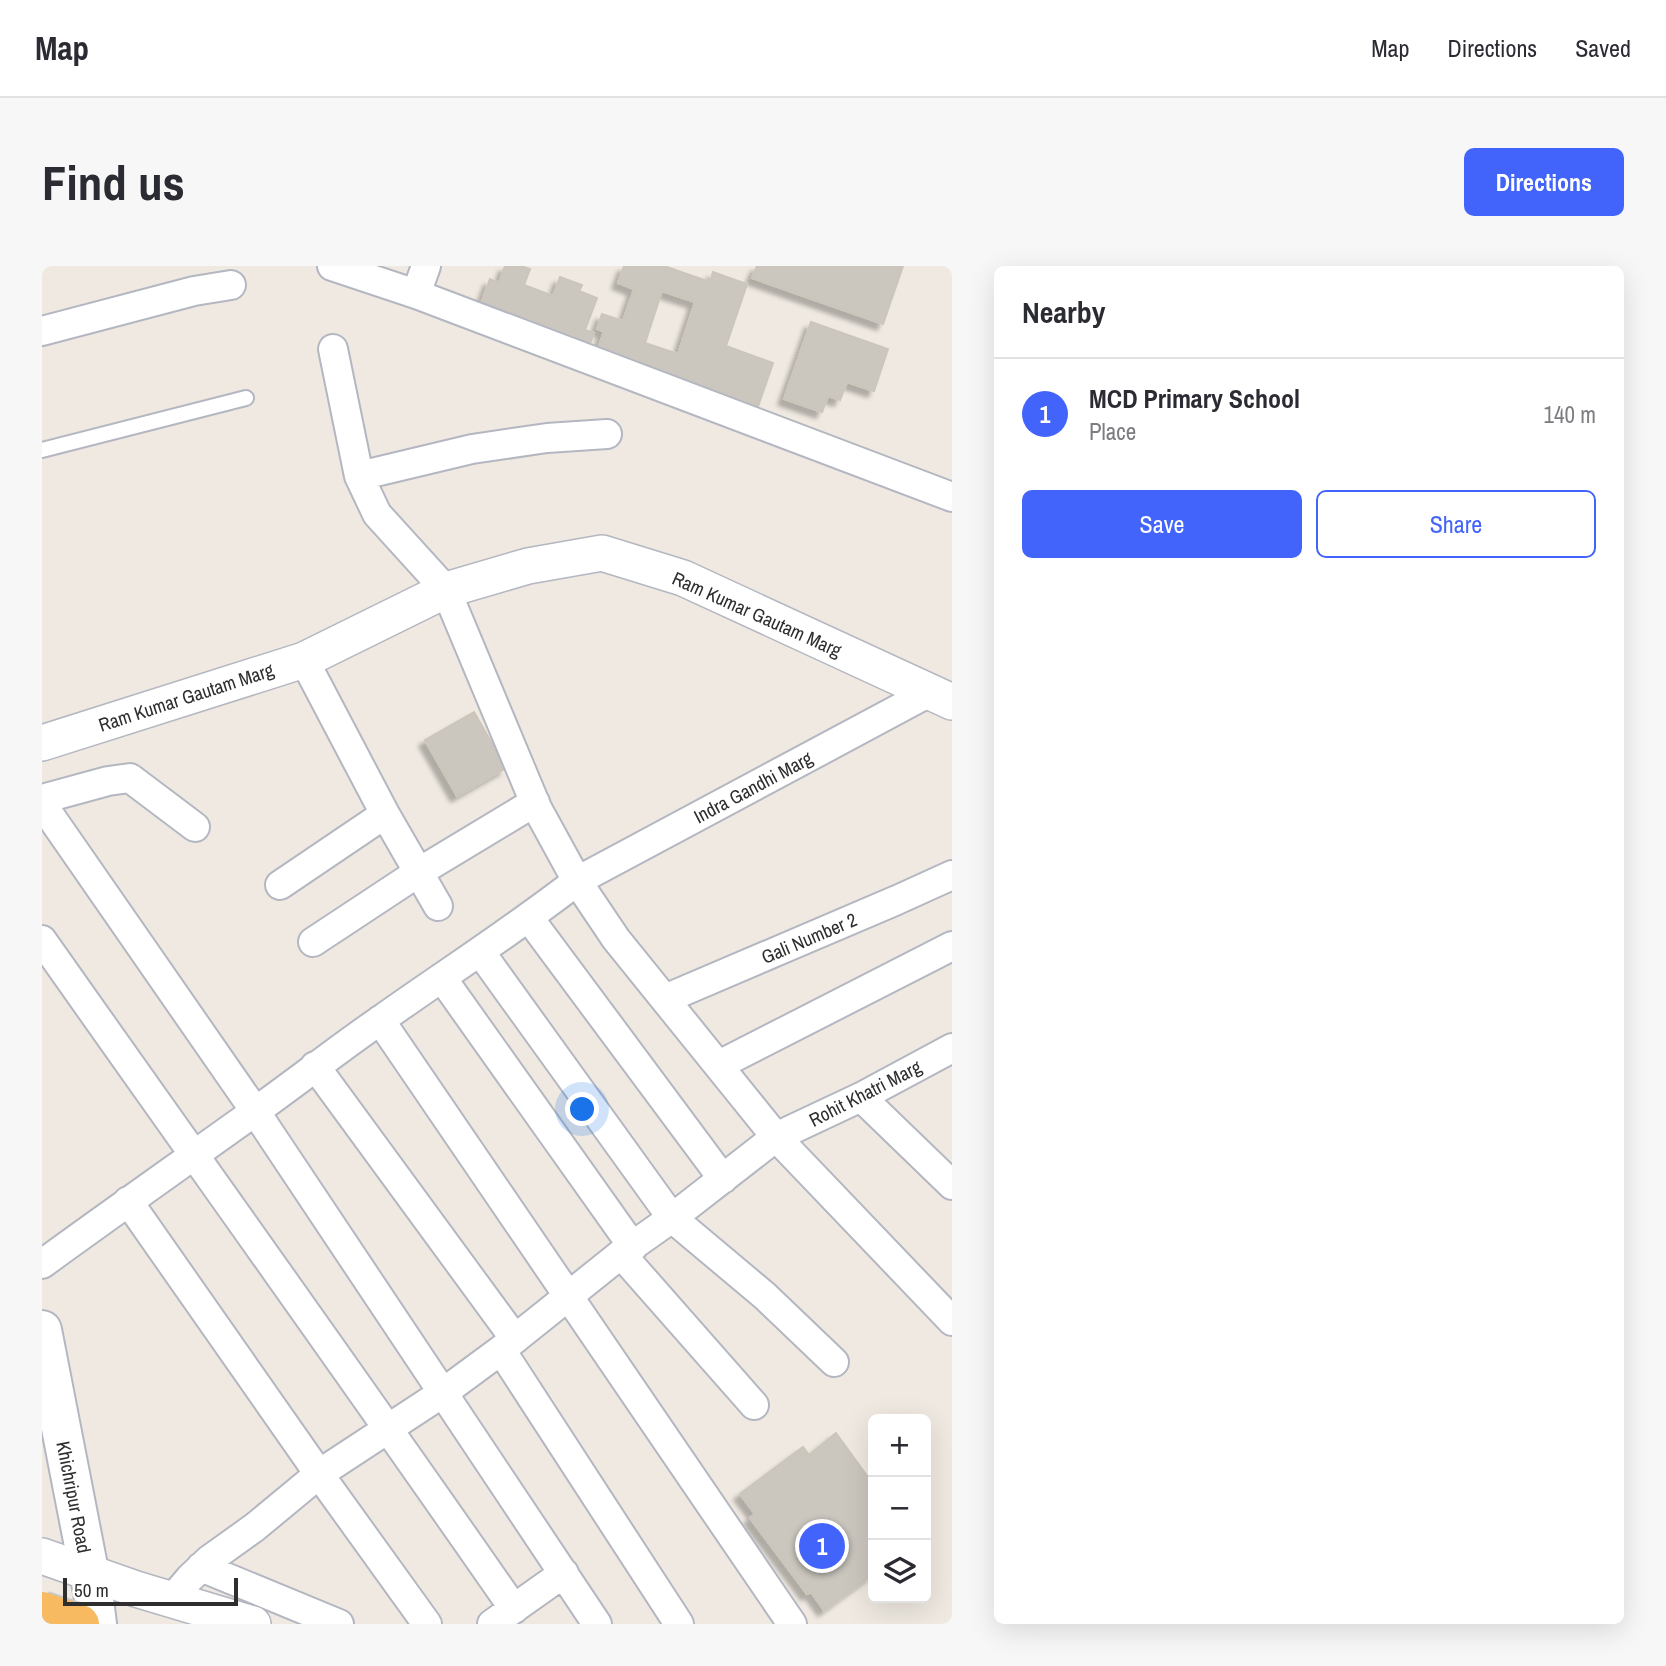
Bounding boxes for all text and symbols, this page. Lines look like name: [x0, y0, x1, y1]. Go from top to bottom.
text: Map: [35, 26, 89, 70]
text: Map: [1371, 32, 1409, 64]
text: Directions: [1447, 32, 1537, 64]
text: Saved: [1575, 32, 1631, 64]
button: Directions: [1464, 148, 1624, 216]
text: Find us: [42, 149, 185, 215]
text: Nearby: [1022, 292, 1105, 332]
text: MCD Primary School: [1089, 381, 1300, 416]
text: 1: [1040, 399, 1050, 430]
text: 140 m: [1544, 399, 1596, 430]
text: Place: [1089, 416, 1136, 447]
button: Save: [1022, 490, 1302, 558]
button: Share: [1316, 490, 1596, 558]
street label: Ram Kumar Gautam Marg: [668, 565, 846, 663]
street label: Ram Kumar Gautam Marg: [95, 656, 277, 738]
street label: Indra Gandhi Marg: [689, 745, 817, 829]
street label: Gali Number 2: [757, 906, 861, 970]
street label: Rohit Khatri Marg: [804, 1053, 926, 1132]
your location: [565, 1092, 599, 1126]
map controls: [868, 1414, 931, 1603]
button: +: [868, 1414, 931, 1477]
street label: Khichripur Road: [50, 1439, 98, 1555]
button: −: [868, 1477, 931, 1540]
pin: 1: [799, 1520, 845, 1572]
button: layers: [868, 1540, 931, 1603]
scale bar: [63, 1575, 238, 1607]
text: 50 m: [74, 1577, 109, 1603]

